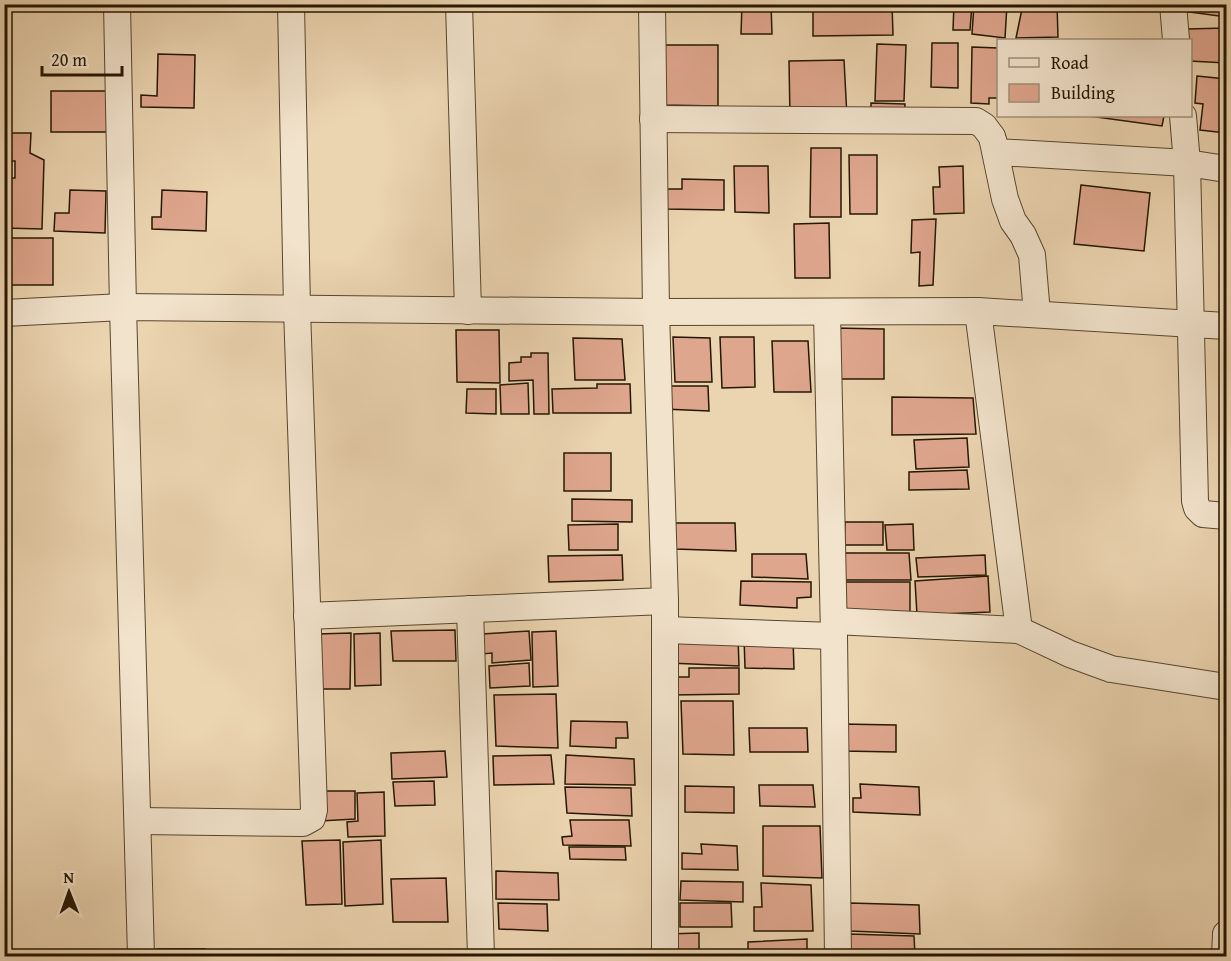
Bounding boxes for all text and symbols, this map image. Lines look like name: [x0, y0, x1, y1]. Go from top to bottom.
scale bar: [42, 39, 122, 77]
legend: [997, 39, 1192, 117]
text: 20 m: [51, 46, 87, 73]
text: Road: [1051, 49, 1089, 76]
text: Building: [1051, 79, 1115, 106]
north arrow: [39, 862, 99, 922]
text: N: [63, 865, 75, 889]

